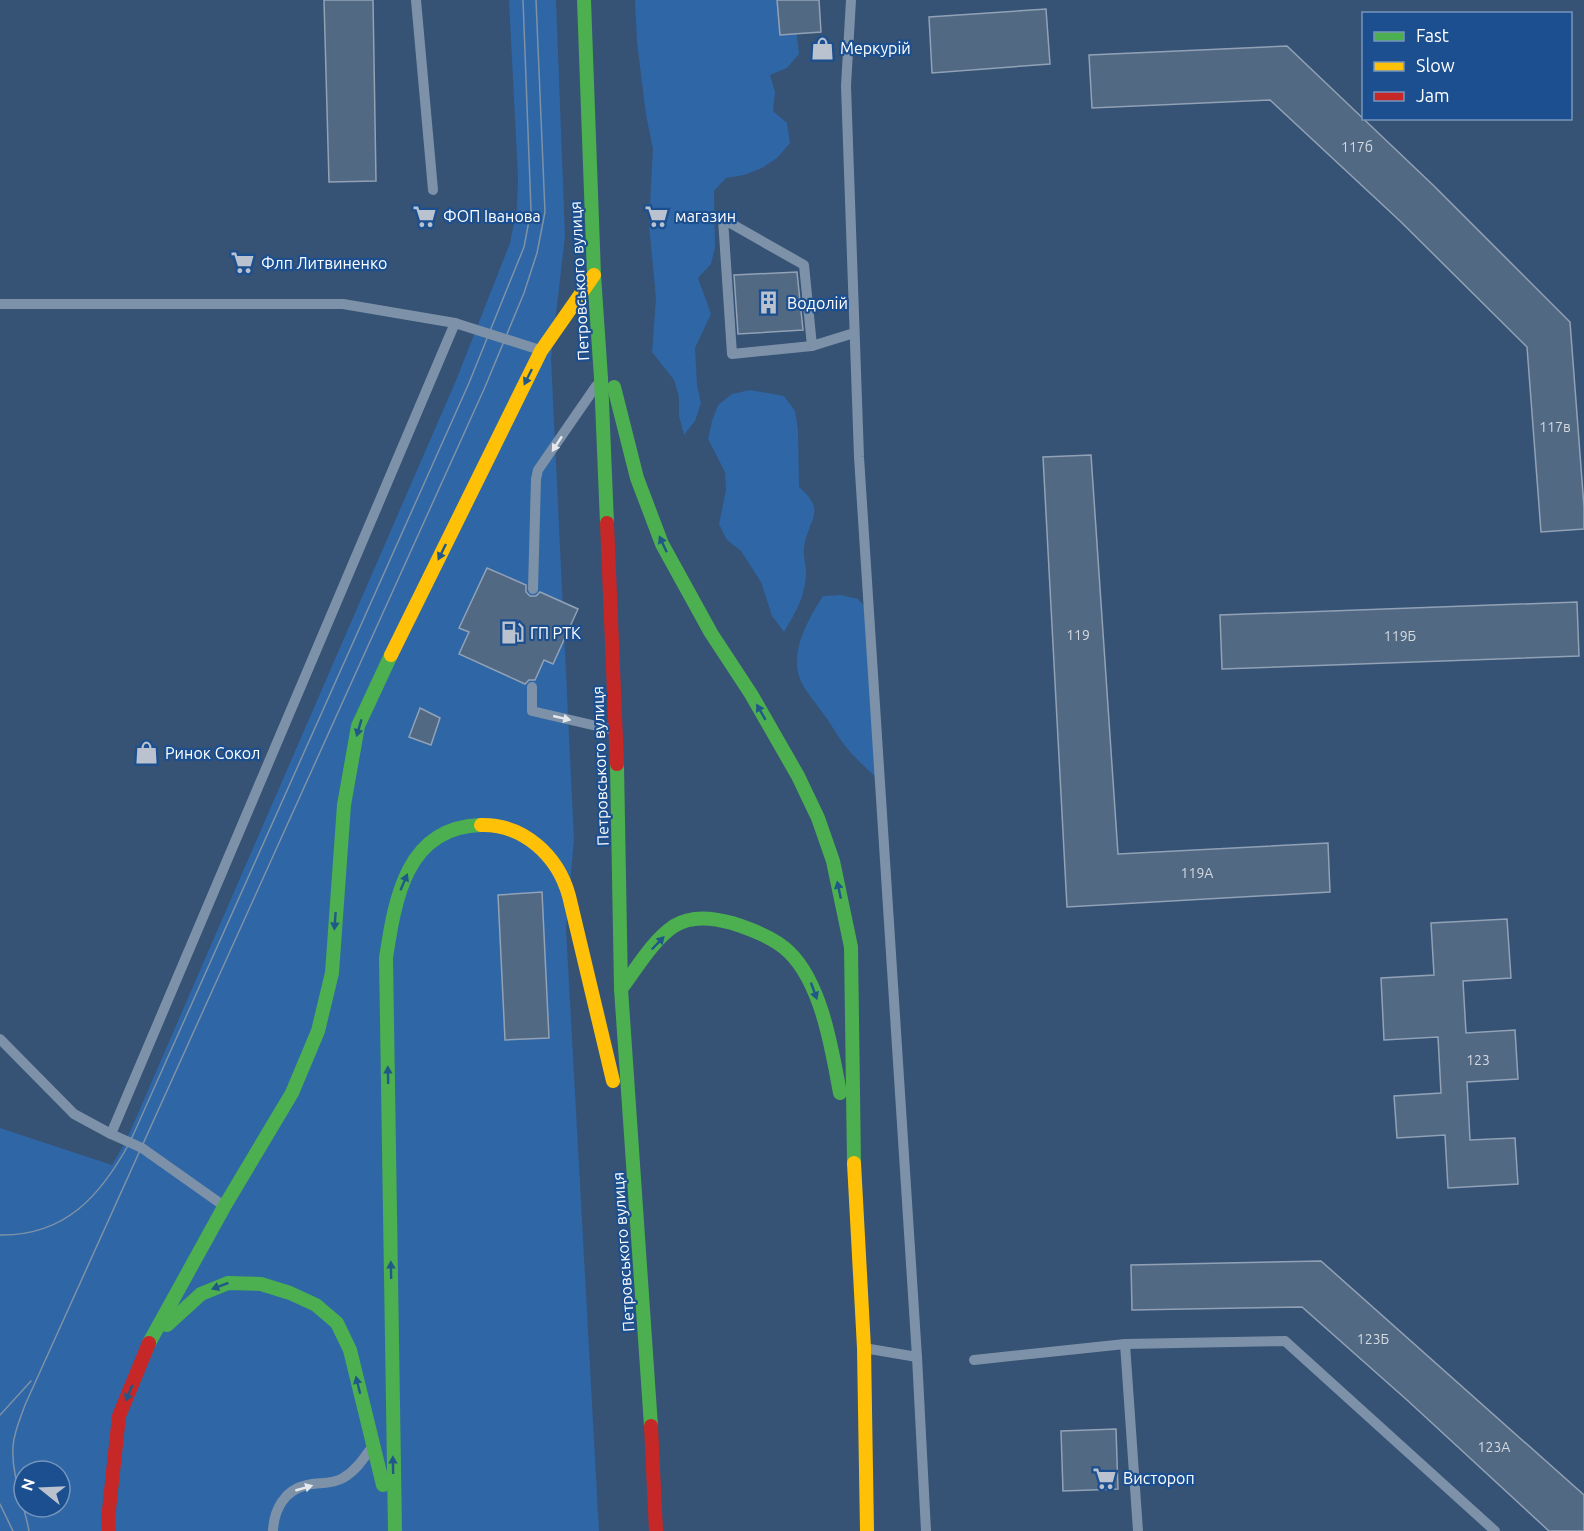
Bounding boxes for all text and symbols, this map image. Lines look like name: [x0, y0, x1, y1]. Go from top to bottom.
legend: [1362, 12, 1572, 120]
text: Fast: [1416, 25, 1449, 45]
shop icon: Меркурій: [809, 35, 835, 61]
place label: Меркурій: [840, 39, 911, 57]
text: Slow: [1416, 55, 1455, 75]
text: Jam: [1416, 85, 1450, 105]
house number: 117б: [1341, 139, 1373, 155]
street label: Петровського вулиця: [566, 201, 592, 361]
supermarket icon: ФОП Іванова: [412, 203, 438, 229]
supermarket icon: магазин: [644, 203, 670, 229]
place label: ФОП Іванова: [443, 207, 541, 225]
place label: магазин: [675, 207, 736, 225]
supermarket icon: Флп Литвиненко: [230, 250, 256, 276]
place label: Флп Литвиненко: [261, 254, 387, 272]
building icon: Водолій: [756, 290, 782, 316]
place label: Водолій: [787, 294, 848, 312]
one-way arrow: [524, 369, 533, 386]
house number: 117в: [1539, 419, 1571, 435]
one-way arrow: [551, 436, 563, 452]
one-way arrow: [658, 534, 668, 552]
one-way arrow: [437, 543, 446, 560]
fuel station icon: ГП РТК: [499, 620, 525, 646]
place label: ГП РТК: [530, 624, 581, 642]
house number: 119: [1066, 627, 1090, 643]
house number: 119Б: [1384, 628, 1416, 644]
street label: Петровського вулиця: [588, 686, 612, 846]
one-way arrow: [756, 703, 766, 720]
one-way arrow: [553, 713, 572, 723]
one-way arrow: [354, 719, 363, 737]
shop icon: Ринок Сокол: [134, 740, 160, 766]
place label: Ринок Сокол: [165, 744, 260, 762]
house number: 119А: [1181, 865, 1213, 881]
one-way arrow: [399, 873, 409, 891]
one-way arrow: [834, 880, 843, 899]
one-way arrow: [330, 912, 340, 931]
one-way arrow: [650, 937, 664, 951]
one-way arrow: [809, 983, 819, 1001]
house number: 123: [1466, 1052, 1490, 1068]
one-way arrow: [383, 1065, 393, 1084]
street label: Петровського вулиця: [608, 1172, 638, 1332]
one-way arrow: [386, 1260, 395, 1279]
one-way arrow: [210, 1282, 228, 1292]
house number: 123Б: [1357, 1331, 1389, 1347]
one-way arrow: [353, 1376, 362, 1395]
one-way arrow: [124, 1384, 133, 1401]
house number: 123А: [1478, 1439, 1510, 1455]
one-way arrow: [388, 1455, 398, 1474]
north arrow: [12, 1459, 72, 1519]
supermarket icon: Вистороп: [1092, 1465, 1118, 1491]
place label: Вистороп: [1123, 1469, 1195, 1487]
text: N: [17, 1476, 38, 1493]
one-way arrow: [295, 1483, 313, 1492]

